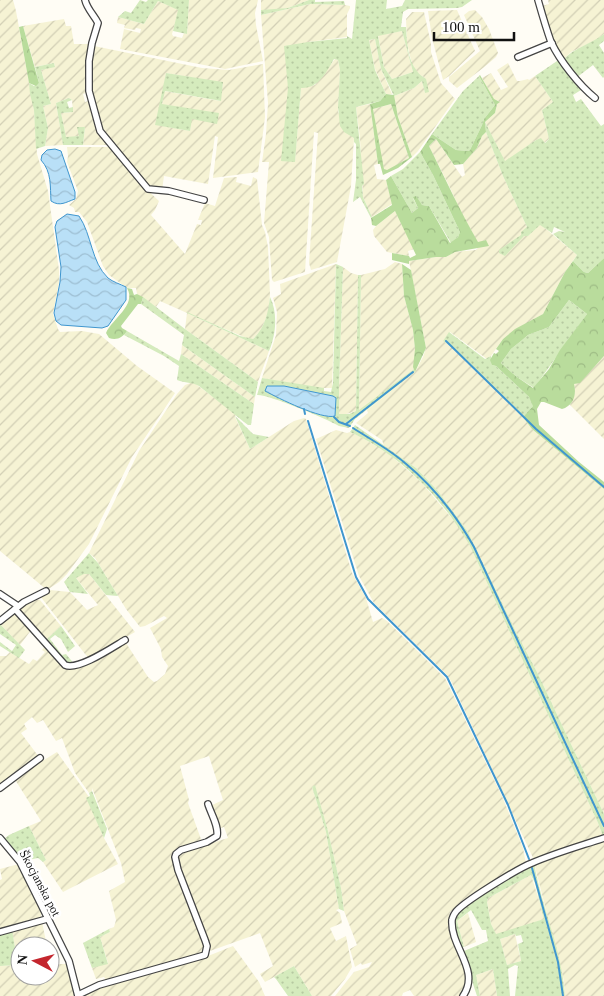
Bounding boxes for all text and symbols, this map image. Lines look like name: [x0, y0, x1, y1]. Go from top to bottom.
scale bar: [434, 10, 514, 42]
text: 100 m: [442, 19, 480, 35]
street label: Škocjanska pot: [17, 847, 64, 919]
north arrow: [10, 936, 60, 986]
text: N: [15, 954, 31, 966]

